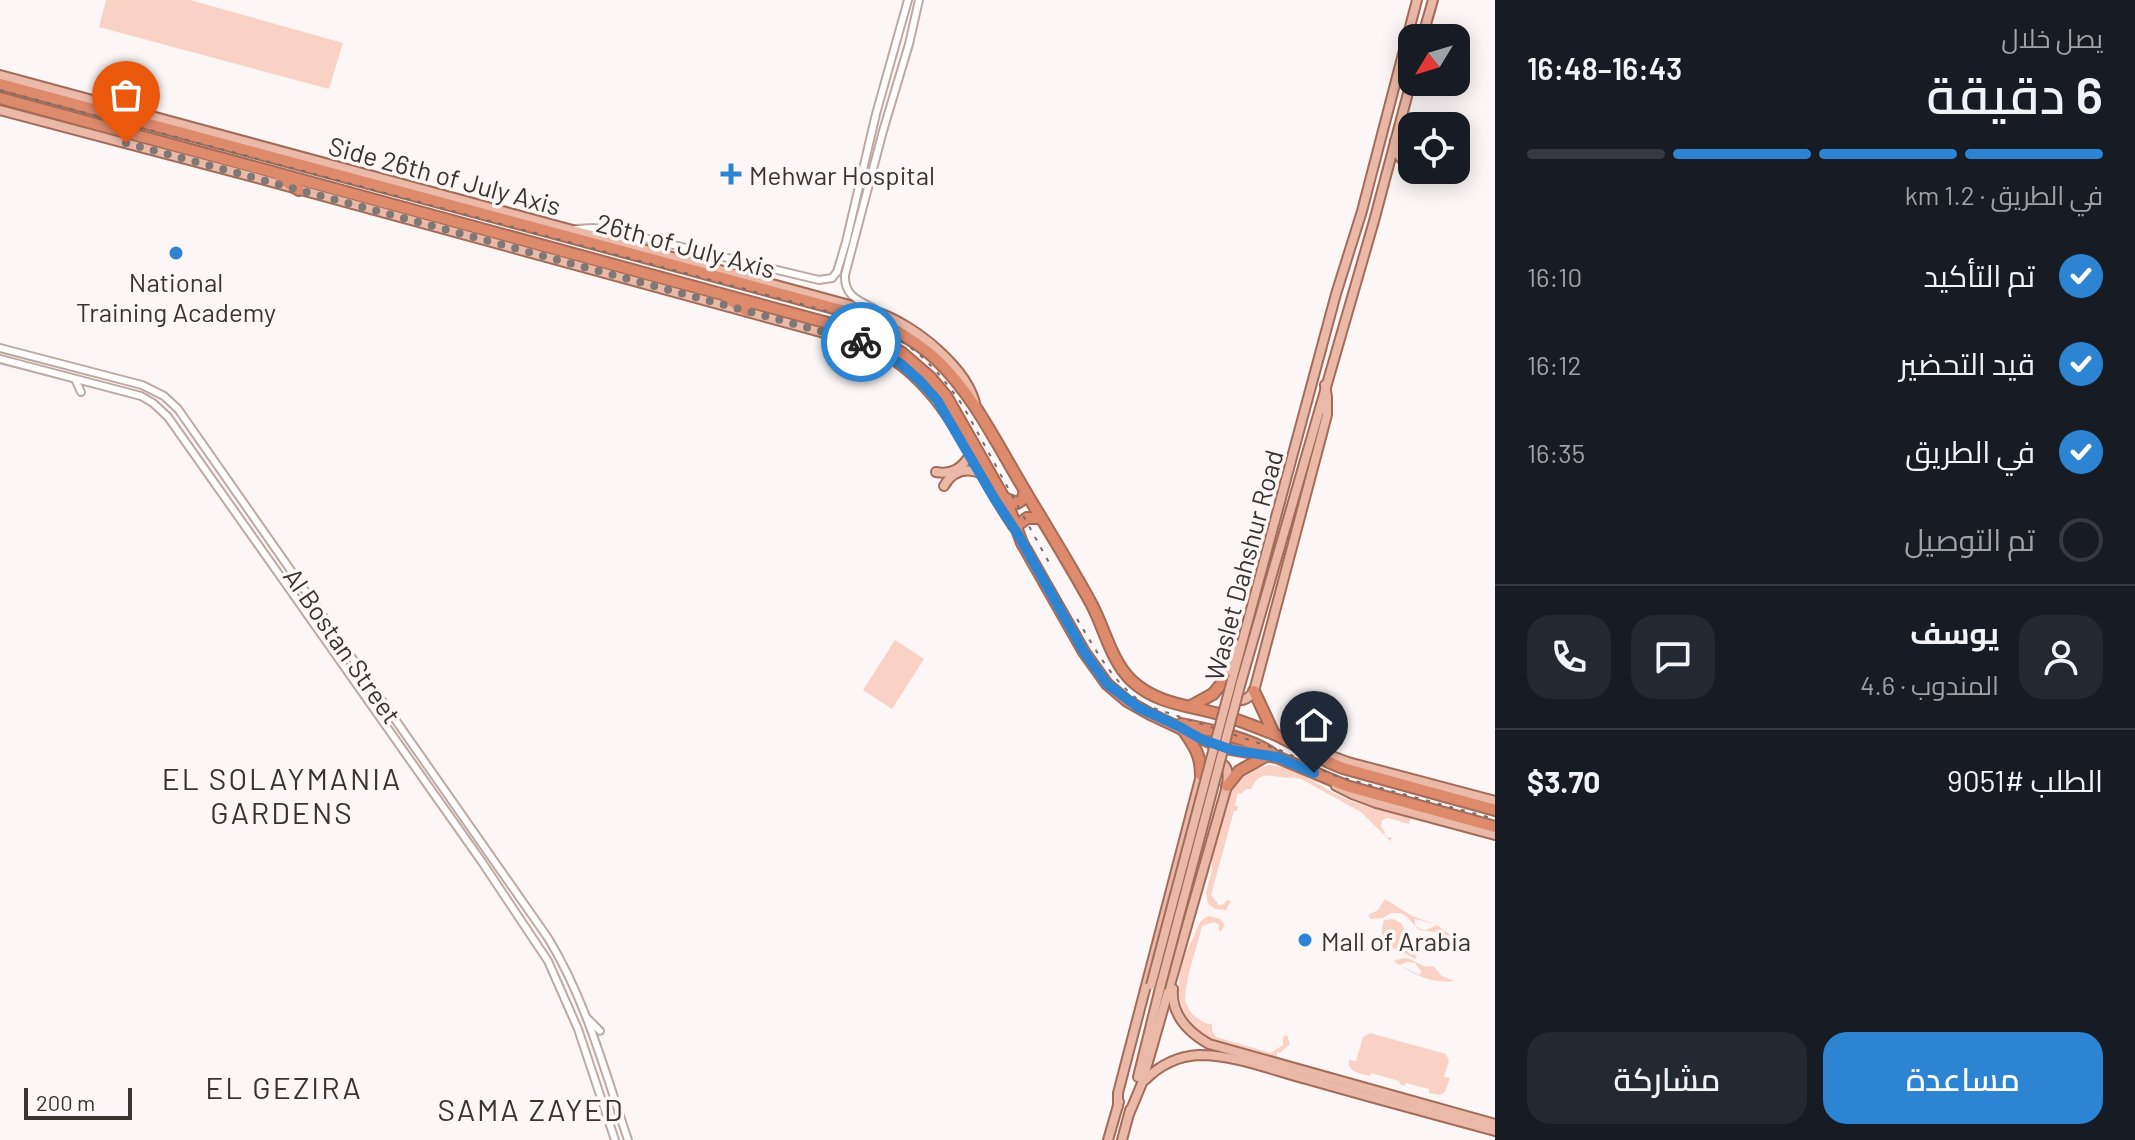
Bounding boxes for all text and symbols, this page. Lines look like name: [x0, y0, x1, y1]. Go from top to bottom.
text: يصل خلال: [2001, 22, 2103, 53]
north arrow: [1398, 24, 1470, 96]
map controls: [1398, 24, 1470, 184]
text: 16:43–16:48: [1527, 50, 1682, 86]
pin: [92, 61, 160, 143]
text: 6 دقيقة: [1927, 62, 2103, 124]
icon: bag: [104, 73, 148, 117]
button: locate: [1398, 112, 1470, 184]
street label: Side 26th of July Axis: [326, 129, 564, 221]
place label: Mehwar Hospital: [749, 159, 935, 190]
marker: Mehwar Hospital: [720, 163, 742, 185]
text: في الطريق · 1.2 km: [1905, 179, 2103, 210]
street label: 26th of July Axis: [593, 206, 779, 284]
marker: National Training Academy: [167, 244, 185, 262]
icon: check: [2059, 254, 2103, 298]
text: تم التأكيد: [1924, 257, 2035, 293]
text: 16:10: [1527, 261, 1582, 292]
place label: National Training Academy: [76, 266, 276, 327]
courier: [821, 302, 901, 382]
icon: bike: [839, 320, 883, 364]
icon: check: [2059, 342, 2103, 386]
text: قيد التحضير: [1899, 345, 2035, 381]
text: 16:12: [1527, 349, 1581, 380]
icon: check: [2059, 430, 2103, 474]
text: في الطريق: [1905, 433, 2035, 469]
text: 16:35: [1527, 437, 1585, 468]
street label: Waslet Dahshur Road: [1197, 446, 1289, 684]
text: تم التوصيل: [1904, 521, 2035, 557]
street label: Al Bostan Street: [278, 561, 408, 729]
text: يوسف: [1910, 614, 1999, 650]
button: phone: [1527, 615, 1611, 699]
button: chat: [1631, 615, 1715, 699]
button: person: [2019, 615, 2103, 699]
text: المندوب · 4.6: [1860, 669, 1999, 700]
pin: [1280, 691, 1348, 773]
icon: home: [1292, 703, 1336, 747]
district label: EL SOLAYMANIA GARDENS: [162, 760, 402, 830]
text: الطلب #9051: [1947, 762, 2103, 798]
text: $3.70: [1527, 763, 1600, 799]
place label: Mall of Arabia: [1321, 925, 1471, 956]
marker: Mall of Arabia: [1296, 931, 1314, 949]
button: مشاركة: [1527, 1032, 1807, 1124]
button: مساعدة: [1823, 1032, 2103, 1124]
district label: EL GEZIRA: [205, 1069, 363, 1105]
scale bar: [24, 1084, 132, 1120]
text: 200 m: [36, 1089, 95, 1115]
district label: SAMA ZAYED: [437, 1091, 625, 1127]

